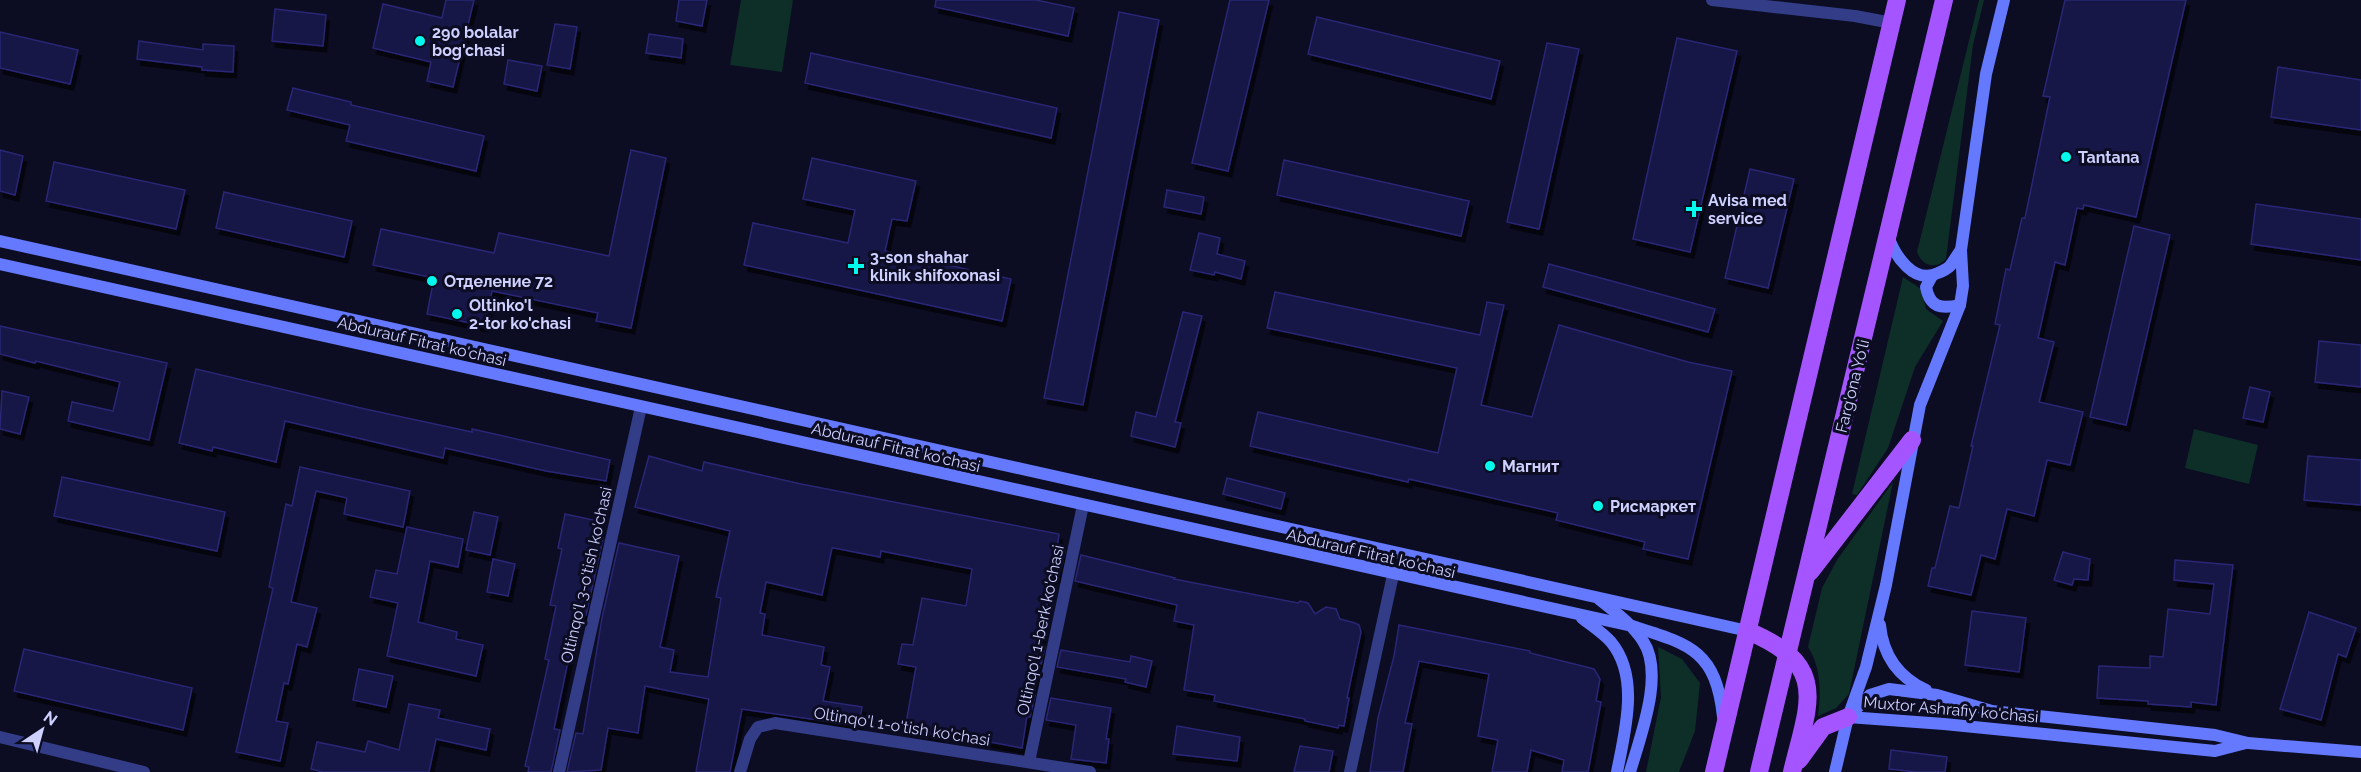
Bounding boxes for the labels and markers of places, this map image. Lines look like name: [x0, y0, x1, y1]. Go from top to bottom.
place label: 290 bolalar bog'chasi: [432, 23, 519, 60]
marker: 290 bolalar bog'chasi: [413, 34, 427, 48]
place label: Tantana: [2078, 148, 2140, 167]
marker: Tantana: [2059, 150, 2073, 164]
place label: Avisa med service: [1708, 191, 1787, 228]
marker: Avisa med service: [1685, 200, 1703, 218]
place label: 3-son shahar klinik shifoxonasi: [870, 248, 1000, 285]
marker: 3-son shahar klinik shifoxonasi: [847, 257, 865, 275]
place label: Отделение 72: [444, 272, 553, 291]
marker: Отделение 72: [425, 274, 439, 288]
place label: Oltinko'l 2-tor ko'chasi: [469, 296, 571, 333]
marker: Oltinko'l 2-tor ko'chasi: [450, 307, 464, 321]
place label: Магнит: [1502, 457, 1559, 476]
marker: Магнит: [1483, 459, 1497, 473]
place label: Рисмаркет: [1610, 497, 1696, 516]
marker: Рисмаркет: [1591, 499, 1605, 513]

